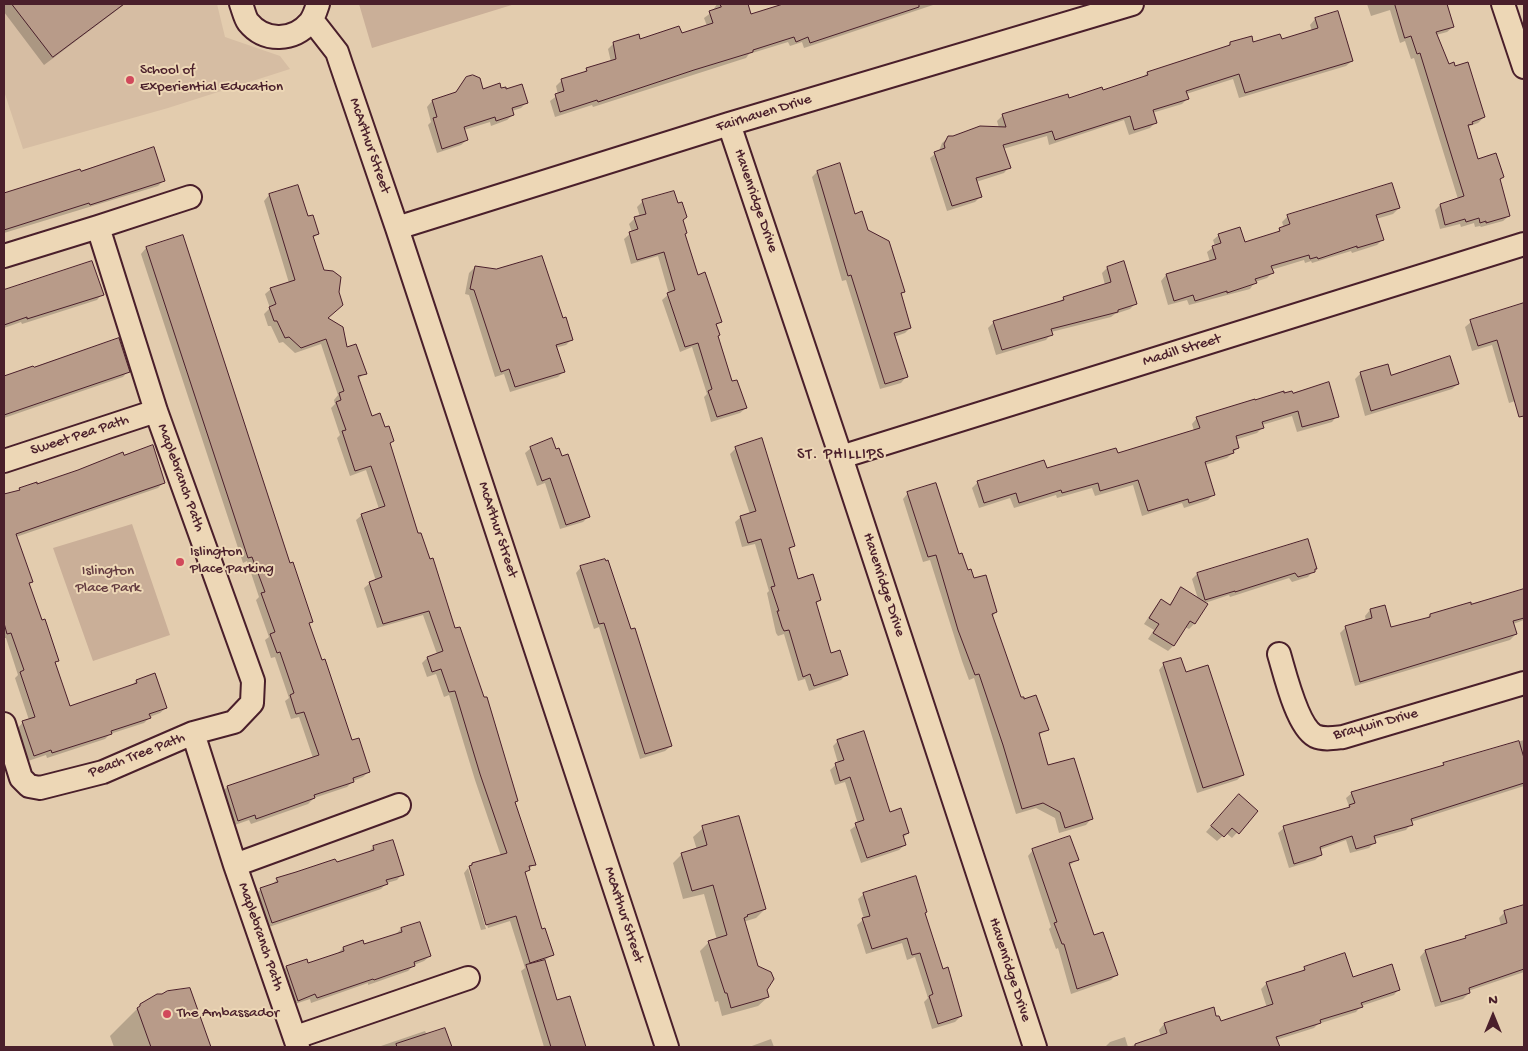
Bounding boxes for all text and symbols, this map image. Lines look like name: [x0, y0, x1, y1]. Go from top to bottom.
place label: School of Experiential Education: [140, 62, 283, 97]
marker: School of Experiential Education: [124, 74, 136, 86]
street label: Fairhaven Drive: [714, 91, 814, 137]
street label: McArthur Street: [344, 96, 394, 196]
street label: Havenridge Drive: [729, 147, 781, 255]
street label: Madill Street: [1141, 331, 1223, 371]
street label: Sweet Pea Path: [29, 412, 131, 460]
street label: Maplebranch Path: [152, 422, 208, 534]
district label: ST. PHILLIPS: [795, 446, 887, 466]
street label: McArthur Street: [473, 480, 521, 580]
street label: Havenridge Drive: [858, 531, 908, 639]
place label: Islington Place Parking: [190, 544, 274, 579]
marker: Islington Place Parking: [174, 556, 186, 568]
park label: Islington Place Park: [76, 563, 140, 598]
street label: Braywin Drive: [1332, 705, 1420, 745]
street label: Peach Tree Path: [86, 729, 188, 783]
street label: McArthur Street: [599, 865, 647, 965]
street label: Maplebranch Path: [233, 880, 287, 994]
street label: Havenridge Drive: [984, 916, 1034, 1024]
north arrow: [1468, 991, 1518, 1041]
text: N: [1488, 992, 1498, 1009]
place label: The Ambassador: [177, 1005, 279, 1023]
marker: The Ambassador: [161, 1008, 173, 1020]

